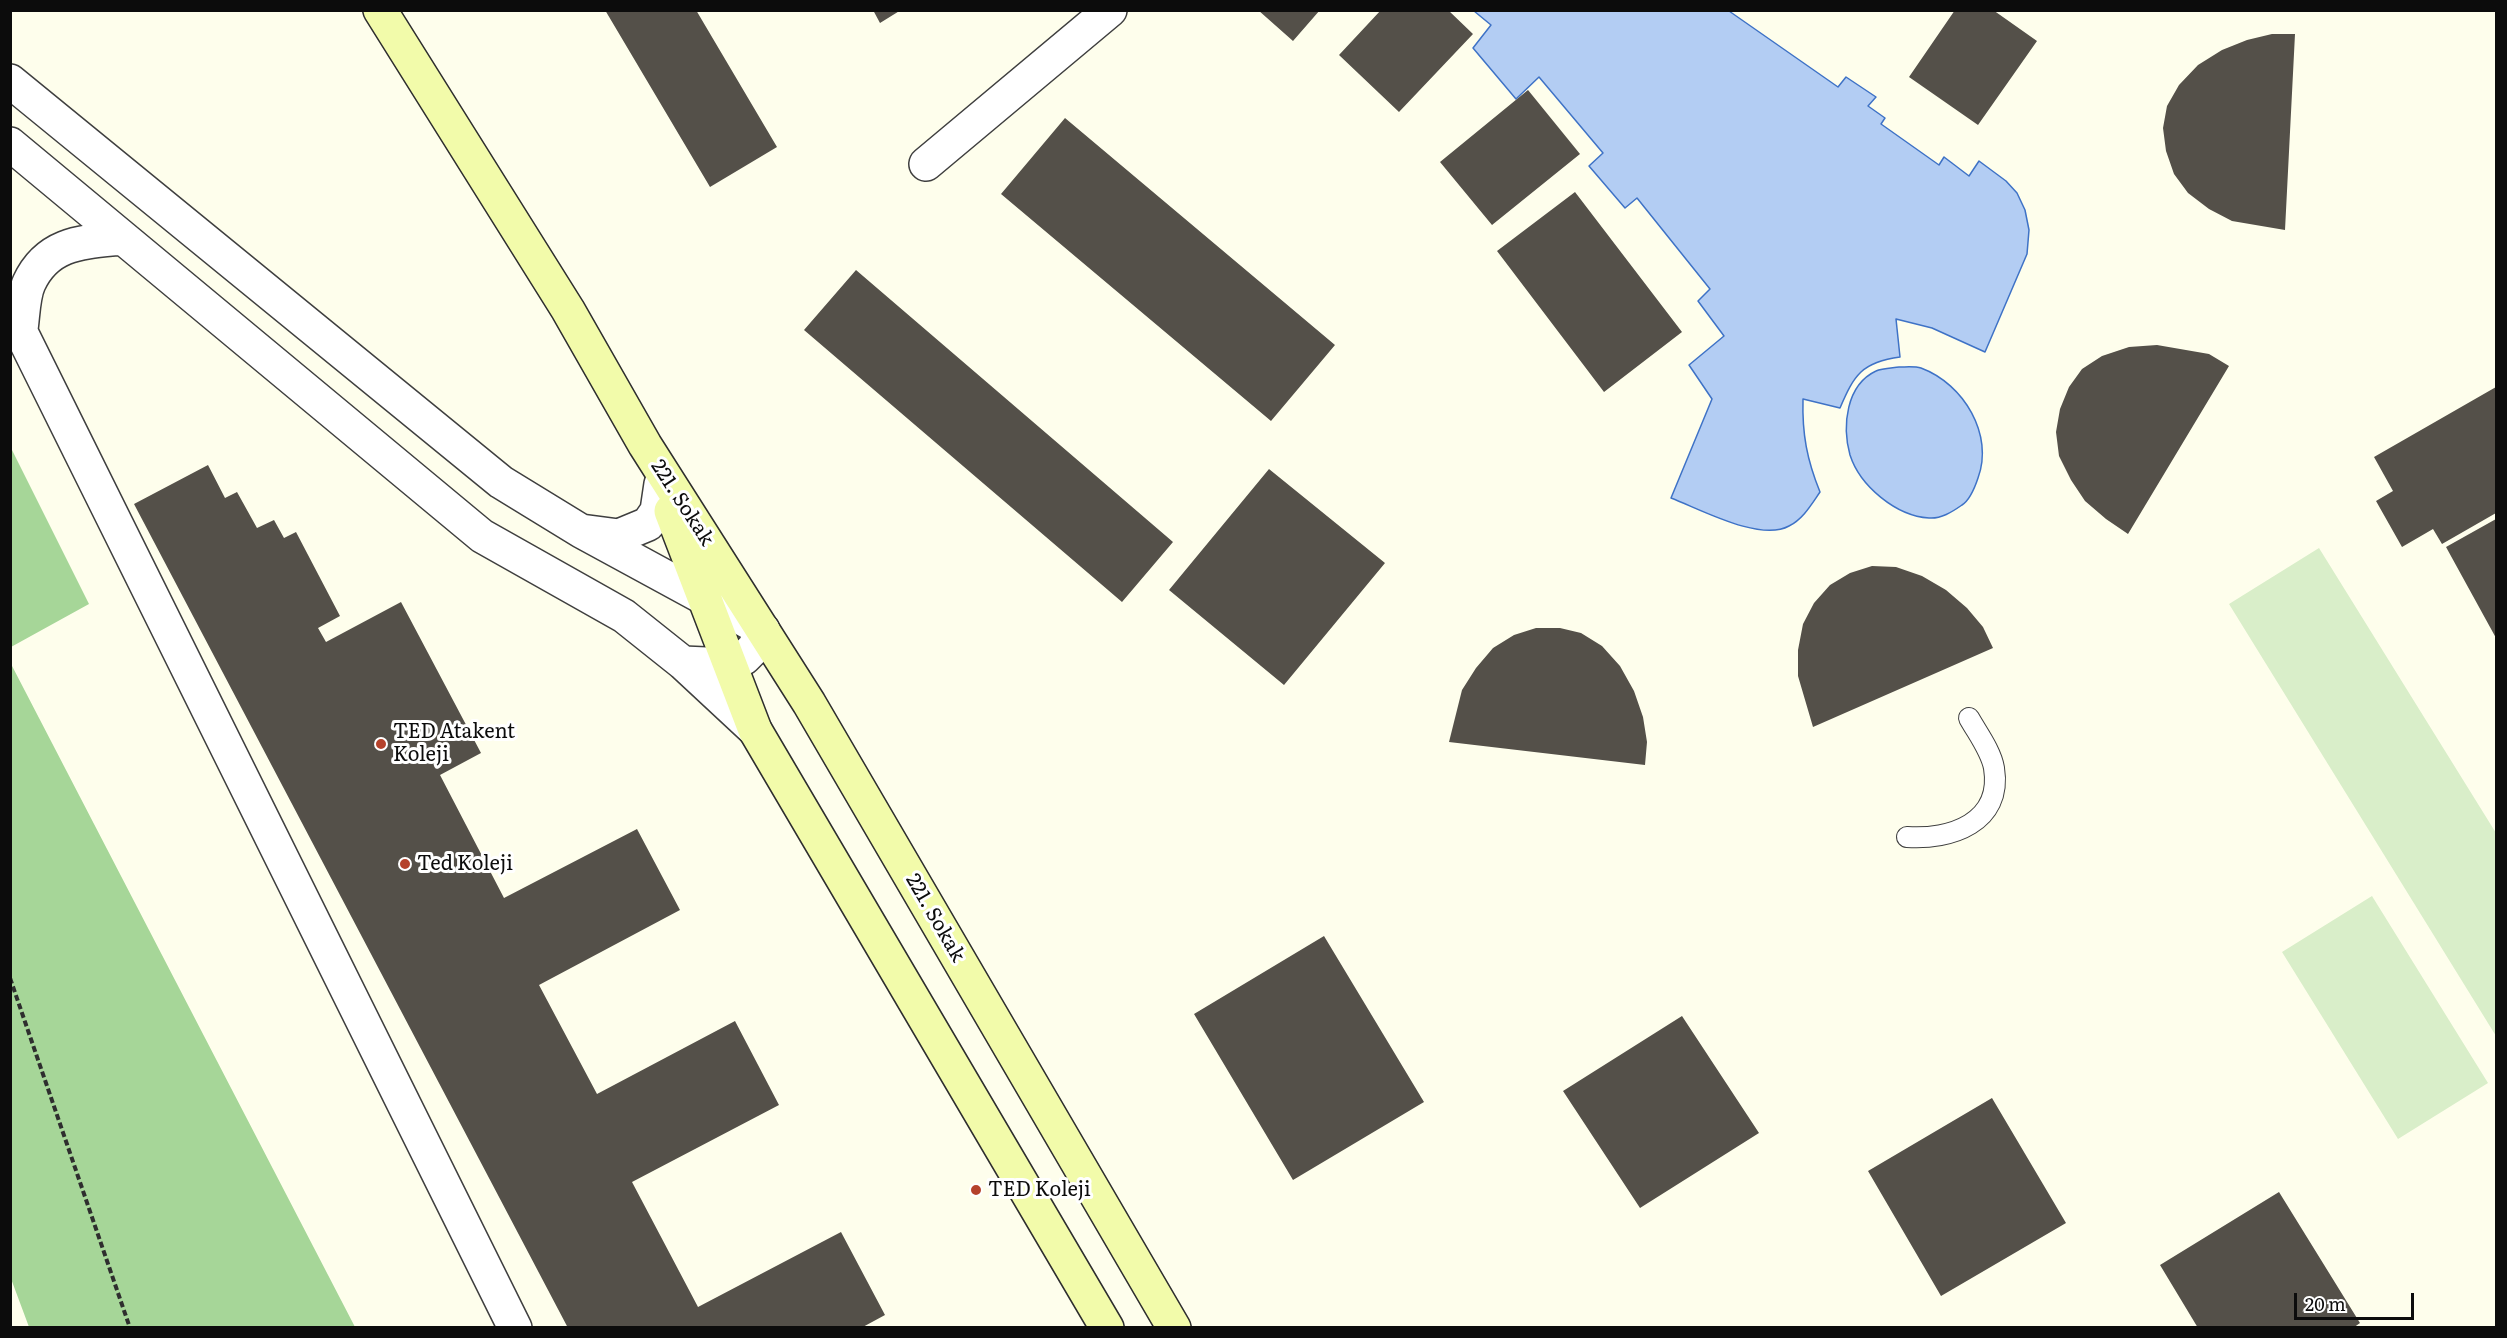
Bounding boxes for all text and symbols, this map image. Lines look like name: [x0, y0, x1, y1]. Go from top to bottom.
street label: 221. Sokak: [645, 456, 719, 550]
place label: TED Atakent Koleji: [393, 720, 515, 767]
marker: TED Atakent Koleji: [374, 737, 388, 751]
place label: Ted Koleji: [417, 852, 513, 876]
marker: Ted Koleji: [398, 857, 412, 871]
street label: 221. Sokak: [900, 870, 970, 966]
place label: TED Koleji: [988, 1178, 1091, 1202]
marker: TED Koleji: [969, 1183, 983, 1197]
scale bar: [2297, 1281, 2417, 1319]
text: 20 m: [2305, 1290, 2346, 1317]

